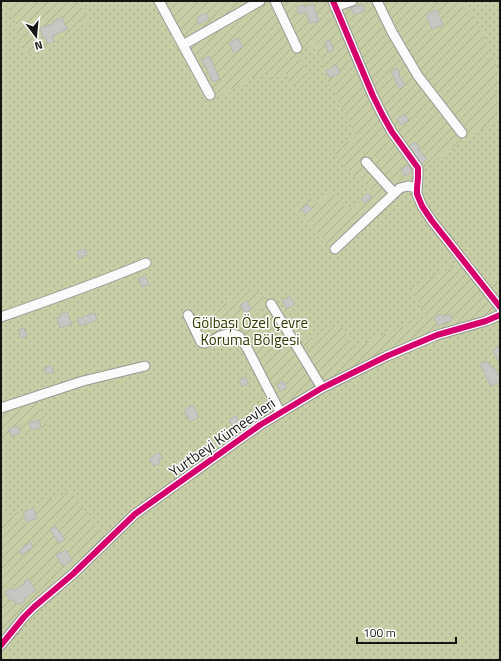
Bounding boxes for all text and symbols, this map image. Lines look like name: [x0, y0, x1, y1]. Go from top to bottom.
north arrow: [16, 16, 56, 56]
text: N: [33, 37, 45, 54]
park label: Gölbaşı Özel Çevre Koruma Bölgesi: [192, 311, 308, 351]
street label: Yurtbeyi Kümeevleri: [164, 392, 280, 482]
scale bar: [357, 619, 456, 645]
text: 100 m: [363, 623, 396, 642]

